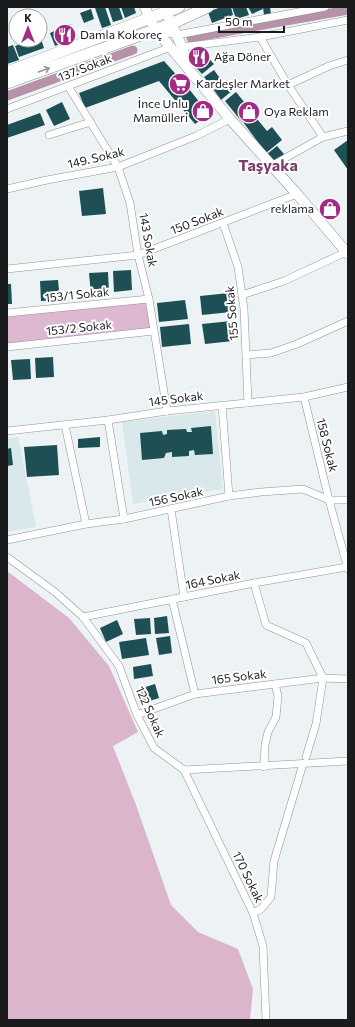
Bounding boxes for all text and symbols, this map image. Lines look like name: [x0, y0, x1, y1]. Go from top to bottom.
north arrow: [8, 8, 48, 48]
scale bar: [219, 8, 284, 34]
text: K: [24, 11, 32, 24]
text: 50 m: [225, 14, 253, 28]
restaurant icon: Damla Kokoreç: [52, 22, 78, 48]
place label: Damla Kokoreç: [80, 27, 162, 41]
restaurant icon: Ağa Döner: [186, 44, 212, 70]
place label: Ağa Döner: [214, 49, 271, 63]
street label: 137. Sokak: [56, 50, 114, 84]
one-way arrow: [37, 65, 49, 73]
supermarket icon: Kardeşler Market: [167, 71, 193, 97]
place label: Kardeşler Market: [196, 76, 290, 90]
place label: İnce Unlu Mamülleri: [133, 96, 188, 124]
shop icon: İnce Unlu Mamülleri: [190, 98, 216, 124]
shop icon: Oya Reklam: [236, 99, 262, 125]
place label: Oya Reklam: [264, 104, 329, 118]
street label: 149. Sokak: [66, 144, 126, 170]
district label: Taşyaka: [238, 155, 298, 174]
shop icon: reklama: [317, 196, 343, 222]
place label: reklama: [271, 201, 314, 215]
street label: 150 Sokak: [168, 203, 226, 237]
street label: 143 Sokak: [137, 212, 161, 269]
street label: 153/1 Sokak: [44, 284, 110, 304]
street label: 155 Sokak: [222, 285, 240, 341]
street label: 153/2 Sokak: [45, 317, 113, 337]
street label: 145 Sokak: [148, 388, 205, 408]
street label: 158 Sokak: [315, 416, 342, 474]
street label: 156 Sokak: [147, 483, 205, 509]
street label: 164 Sokak: [184, 567, 242, 591]
street label: 165 Sokak: [211, 666, 268, 686]
street label: 122 Sokak: [133, 684, 169, 740]
street label: 170 Sokak: [231, 849, 267, 905]

